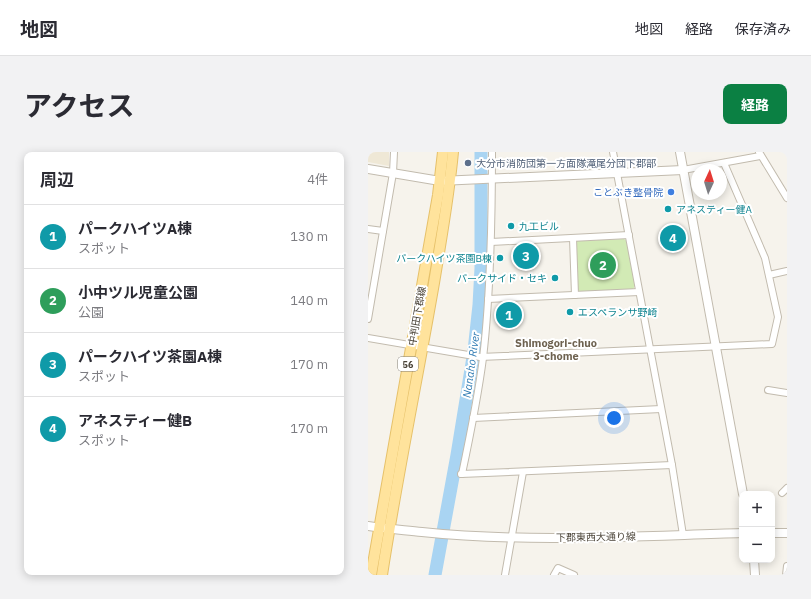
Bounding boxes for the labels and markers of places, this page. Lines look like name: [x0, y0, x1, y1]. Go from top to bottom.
place label: 大分市消防団第一方面隊滝尾分団下郡部: [476, 157, 656, 170]
marker: 大分市消防団第一方面隊滝尾分団下郡部: [463, 158, 473, 168]
place label: ことぶき整骨院: [593, 186, 663, 199]
marker: ことぶき整骨院: [666, 187, 676, 197]
place label: アネスティー健A: [676, 203, 752, 216]
marker: アネスティー健A: [663, 204, 673, 214]
place label: 九工ビル: [519, 220, 559, 233]
marker: 九工ビル: [506, 221, 516, 231]
pin: 4: [660, 223, 686, 253]
pin: 3: [513, 241, 539, 271]
pin: 2: [590, 250, 616, 280]
place label: パークハイツ茶園B棟: [396, 252, 492, 265]
marker: パークハイツ茶園B棟: [495, 253, 505, 263]
place label: パークサイド・セキ: [457, 272, 547, 285]
marker: パークサイド・セキ: [550, 273, 560, 283]
pin: 1: [496, 300, 522, 330]
place label: エスペランサ野崎: [578, 306, 657, 319]
marker: エスペランサ野崎: [565, 307, 575, 317]

